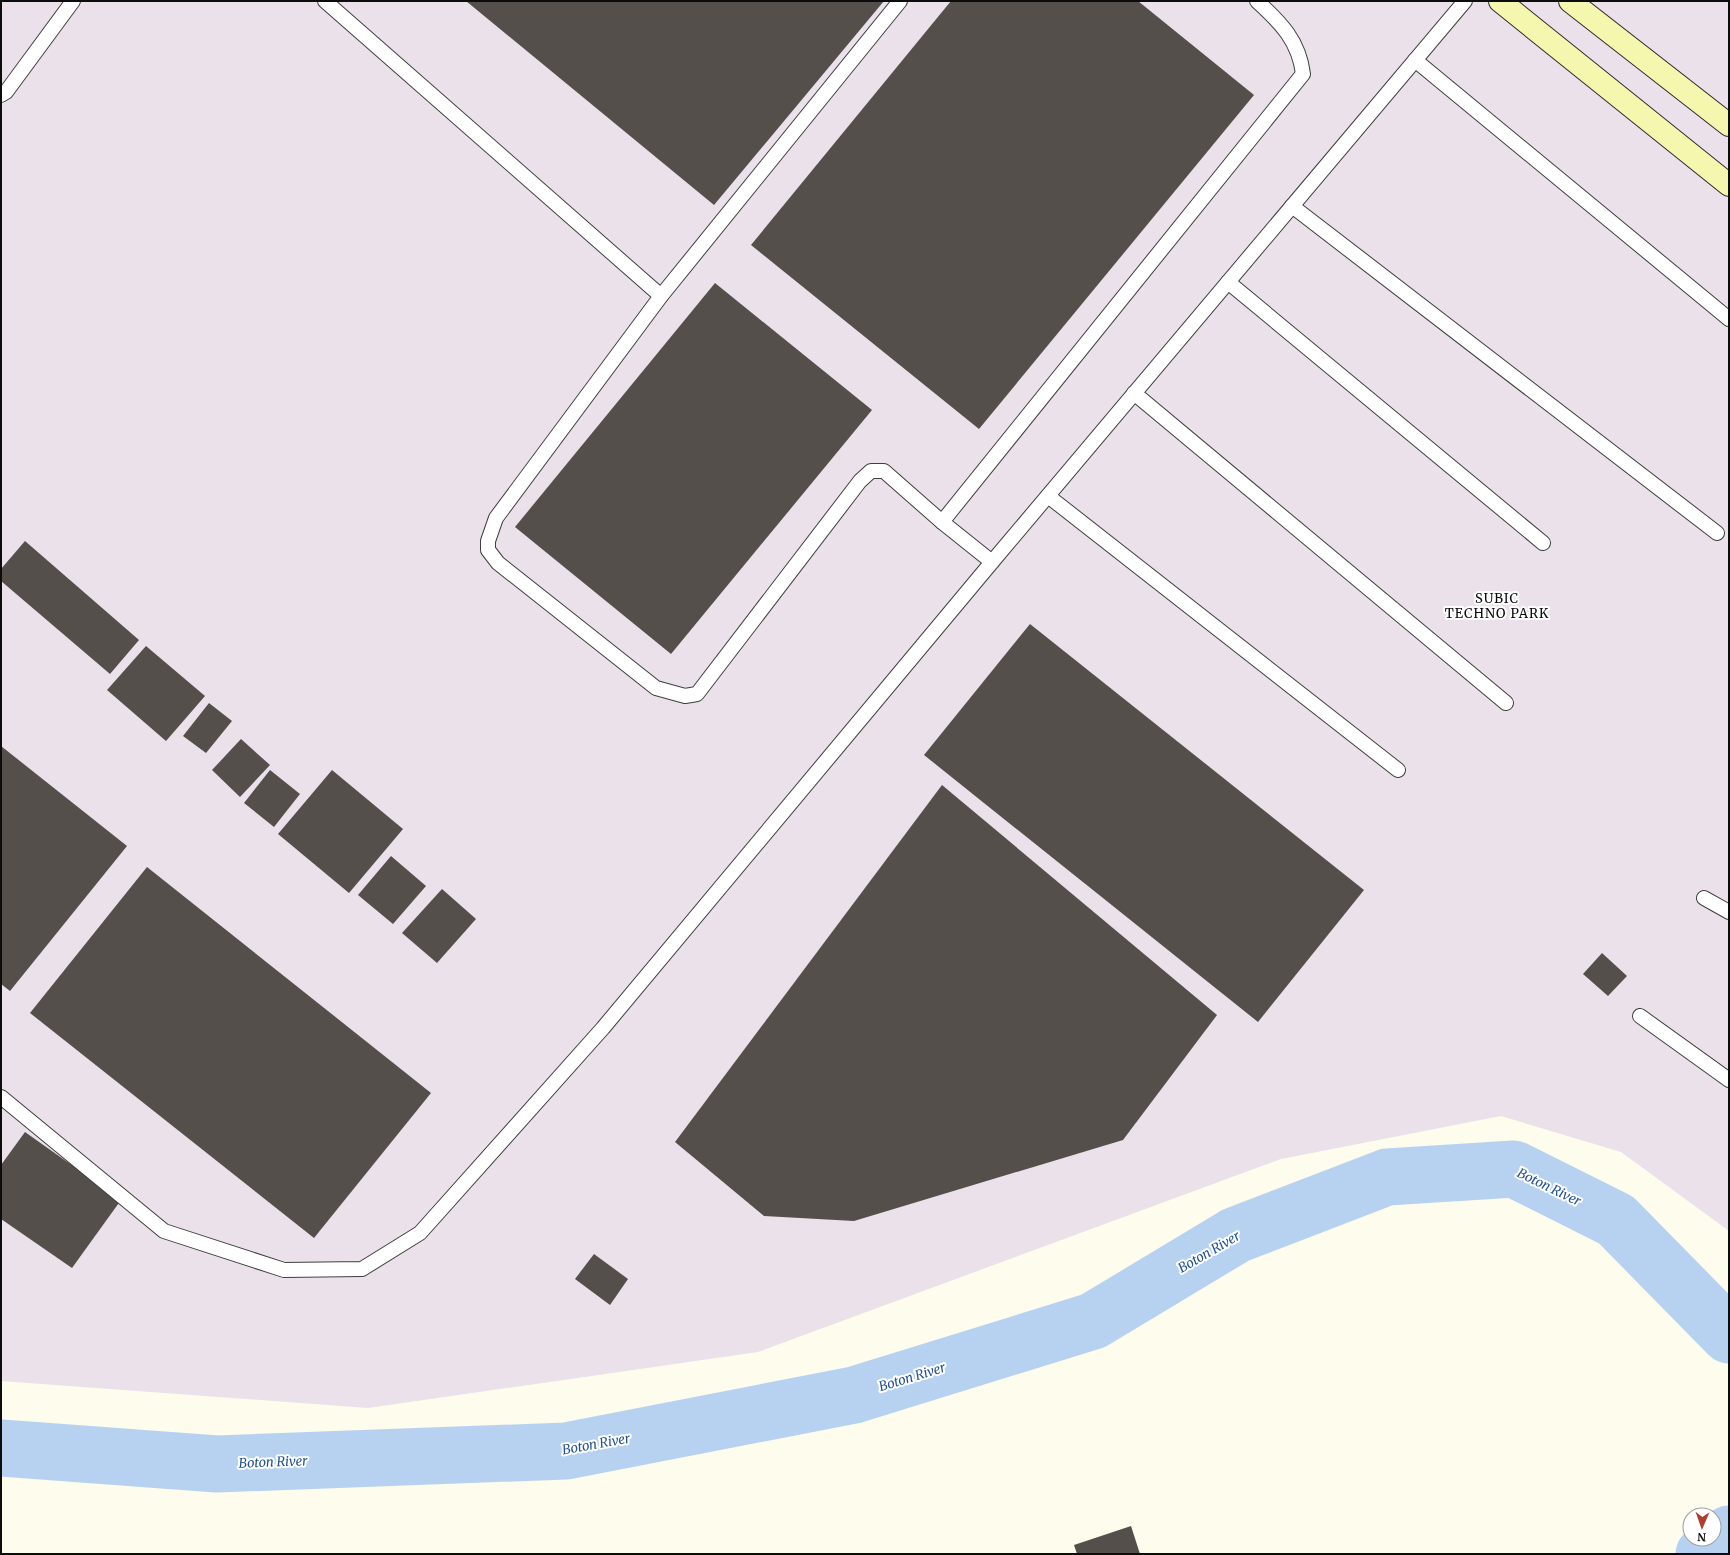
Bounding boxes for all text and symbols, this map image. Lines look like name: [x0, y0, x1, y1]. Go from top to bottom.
district label: SUBIC TECHNO PARK: [1445, 590, 1549, 622]
water label: Boton River: [1514, 1164, 1584, 1210]
water label: Boton River: [1175, 1227, 1244, 1277]
water label: Boton River: [877, 1359, 948, 1395]
water label: Boton River: [561, 1430, 632, 1458]
water label: Boton River: [238, 1452, 308, 1472]
north arrow: [1682, 1507, 1722, 1547]
text: N: [1697, 1530, 1706, 1544]

